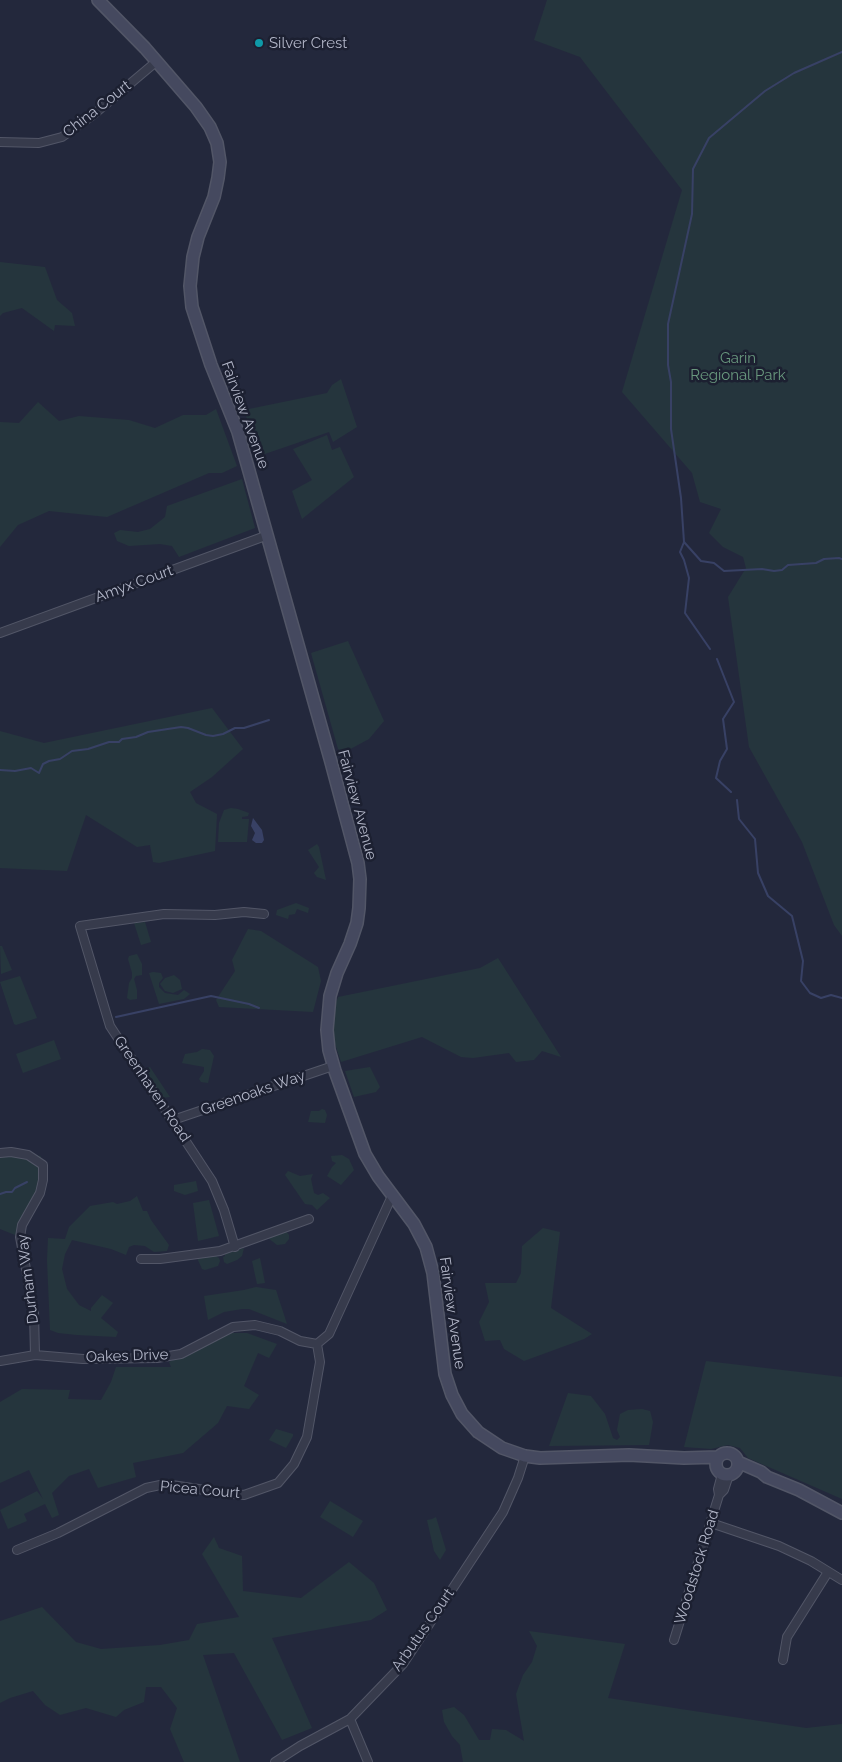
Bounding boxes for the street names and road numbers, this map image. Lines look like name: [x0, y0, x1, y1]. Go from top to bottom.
street label: China Court: [59, 77, 135, 141]
street label: Fairview Avenue: [217, 359, 273, 471]
street label: Amyx Court: [93, 562, 175, 606]
street label: Fairview Avenue: [334, 748, 380, 862]
street label: Greenhaven Road: [110, 1033, 194, 1145]
street label: Greenoaks Way: [198, 1067, 308, 1119]
street label: Durham Way: [14, 1233, 42, 1325]
street label: Fairview Avenue: [435, 1256, 469, 1370]
street label: Oakes Drive: [85, 1346, 169, 1366]
street label: Picea Court: [159, 1478, 241, 1502]
street label: Woodstock Road: [671, 1508, 723, 1626]
street label: Arbutus Court: [388, 1585, 458, 1675]

